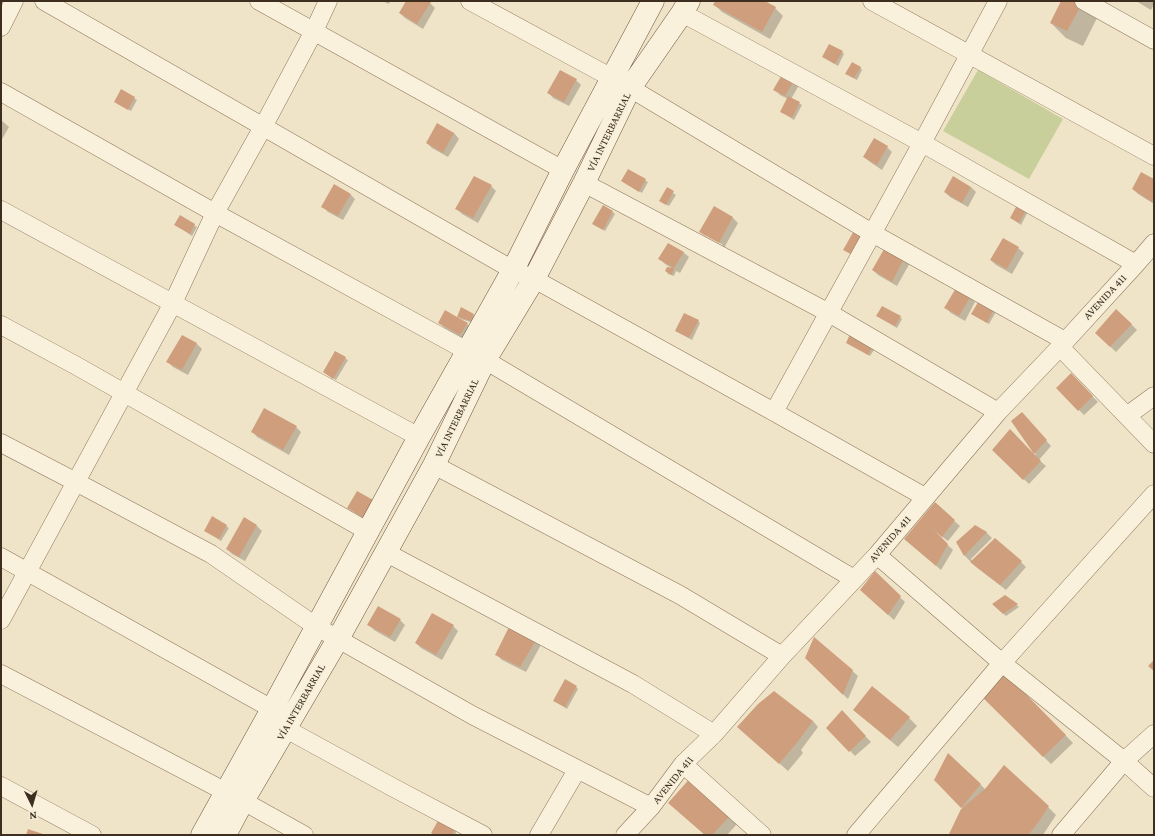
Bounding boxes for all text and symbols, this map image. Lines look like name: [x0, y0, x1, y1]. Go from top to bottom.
street label: VÍA INTERBARRIAL: [584, 90, 634, 174]
street label: AVENIDA 411: [1081, 272, 1129, 322]
street label: VÍA INTERBARRIAL: [432, 376, 482, 460]
street label: AVENIDA 411: [866, 513, 914, 565]
street label: VÍA INTERBARRIAL: [274, 661, 328, 743]
street label: AVENIDA 411: [650, 754, 696, 806]
north arrow: [12, 784, 52, 824]
text: N: [29, 810, 37, 822]

